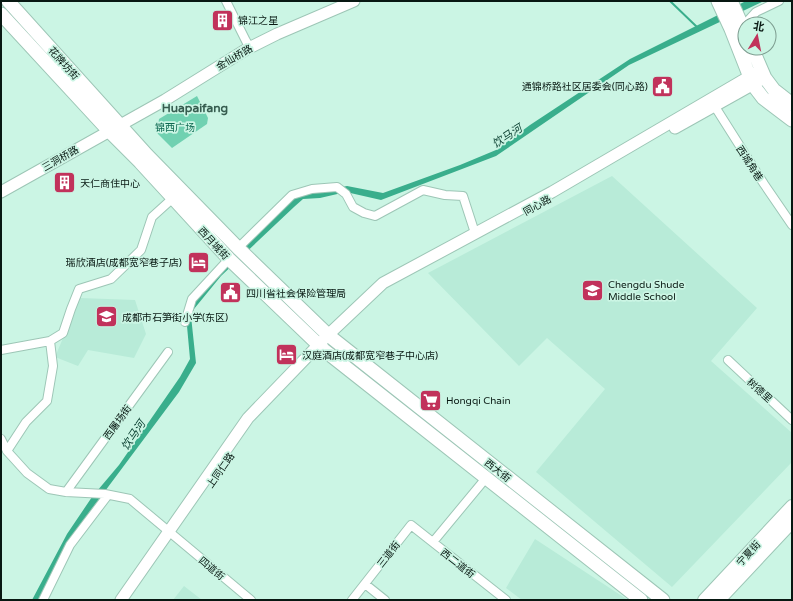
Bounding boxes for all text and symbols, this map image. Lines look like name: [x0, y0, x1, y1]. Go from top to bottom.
building icon: 锦江之星: [209, 7, 235, 33]
place label: 锦江之星: [238, 15, 278, 27]
north arrow: [737, 16, 777, 56]
text: 北: [752, 19, 765, 34]
street label: 金仙桥路: [214, 43, 255, 73]
street label: 花牌坊街: [45, 45, 81, 83]
public building icon: 通锦桥路社区居委会(同心路): [650, 73, 676, 99]
place label: 通锦桥路社区居委会(同心路): [522, 81, 648, 93]
district label: Huapaifang: [162, 101, 228, 116]
water label: 饮马河: [490, 121, 526, 151]
park label: 锦西广场: [155, 122, 195, 134]
street label: 三洞桥路: [40, 144, 81, 174]
street label: 西城角巷: [733, 144, 765, 184]
building icon: 天仁商住中心: [51, 170, 77, 196]
place label: 天仁商住中心: [80, 178, 140, 190]
street label: 同心路: [521, 193, 554, 218]
street label: 西月城街: [195, 225, 231, 262]
hotel icon: 瑞欣酒店(成都宽窄巷子店): [185, 249, 211, 275]
place label: 瑞欣酒店(成都宽窄巷子店): [66, 257, 182, 269]
school or university icon: Chengdu Shude Middle School: [579, 277, 605, 303]
place label: Chengdu Shude Middle School: [608, 279, 685, 303]
public building icon: 四川省社会保险管理局: [218, 280, 244, 306]
place label: 四川省社会保险管理局: [246, 288, 346, 300]
school or university icon: 成都市石笋街小学(东区): [93, 304, 119, 330]
place label: 成都市石笋街小学(东区): [122, 312, 228, 324]
hotel icon: 汉庭酒店(成都宽窄巷子中心店): [274, 342, 300, 368]
place label: 汉庭酒店(成都宽窄巷子中心店): [302, 350, 438, 362]
street label: 树德里: [744, 376, 774, 405]
supermarket icon: Hongqi Chain: [417, 387, 443, 413]
place label: Hongqi Chain: [446, 395, 511, 407]
street label: 西屠场街: [101, 403, 134, 442]
water label: 饮马河: [119, 416, 149, 453]
street label: 上同仁路: [204, 451, 237, 490]
street label: 西大街: [482, 457, 513, 485]
street label: 三道街: [375, 539, 403, 570]
street label: 宁夏街: [734, 539, 763, 569]
street label: 西二道街: [438, 547, 477, 581]
street label: 四道街: [196, 555, 227, 583]

